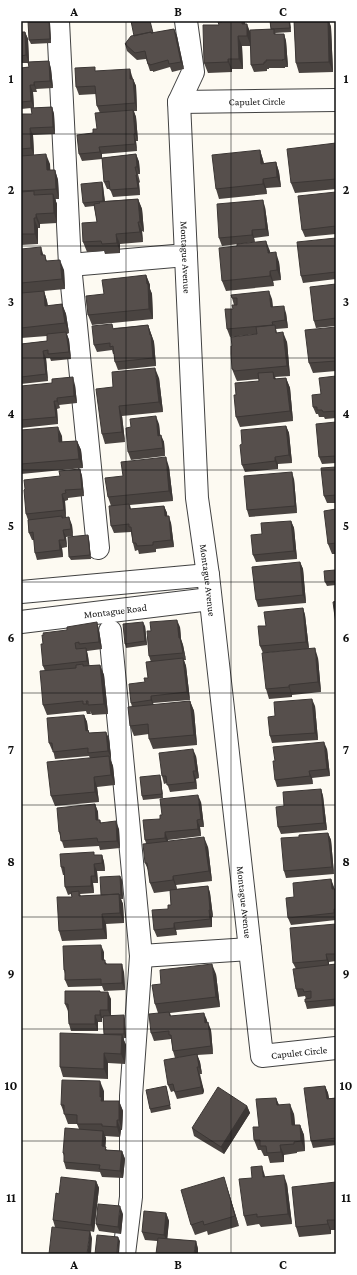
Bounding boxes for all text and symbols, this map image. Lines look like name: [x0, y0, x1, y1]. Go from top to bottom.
text: A: [69, 4, 78, 19]
text: B: [174, 4, 182, 19]
text: C: [279, 4, 287, 19]
text: 1: [9, 71, 14, 86]
text: 1: [344, 71, 349, 86]
street label: Capulet Circle: [229, 96, 286, 107]
text: 2: [8, 182, 15, 197]
text: 2: [343, 182, 350, 197]
street label: Montague Avenue: [178, 221, 193, 294]
text: 3: [8, 294, 14, 309]
text: 3: [343, 294, 349, 309]
text: 4: [7, 406, 15, 421]
text: 4: [342, 406, 350, 421]
text: 5: [8, 518, 14, 533]
text: 5: [343, 518, 349, 533]
street label: Montague Avenue: [198, 544, 218, 617]
street label: Montague Road: [83, 602, 148, 620]
text: 6: [7, 630, 15, 645]
text: 6: [342, 630, 350, 645]
text: 7: [8, 742, 14, 757]
text: 7: [343, 742, 349, 757]
text: 8: [7, 854, 15, 869]
text: 8: [342, 854, 350, 869]
street label: Montague Avenue: [235, 866, 254, 939]
text: 9: [7, 966, 15, 981]
text: 9: [342, 966, 350, 981]
street label: Capulet Circle: [270, 1044, 328, 1061]
text: 10: [5, 1078, 17, 1093]
text: 10: [340, 1078, 352, 1093]
text: 11: [6, 1190, 16, 1205]
text: 11: [341, 1190, 351, 1205]
text: A: [69, 1257, 78, 1272]
text: B: [174, 1257, 182, 1272]
text: C: [279, 1257, 287, 1272]

